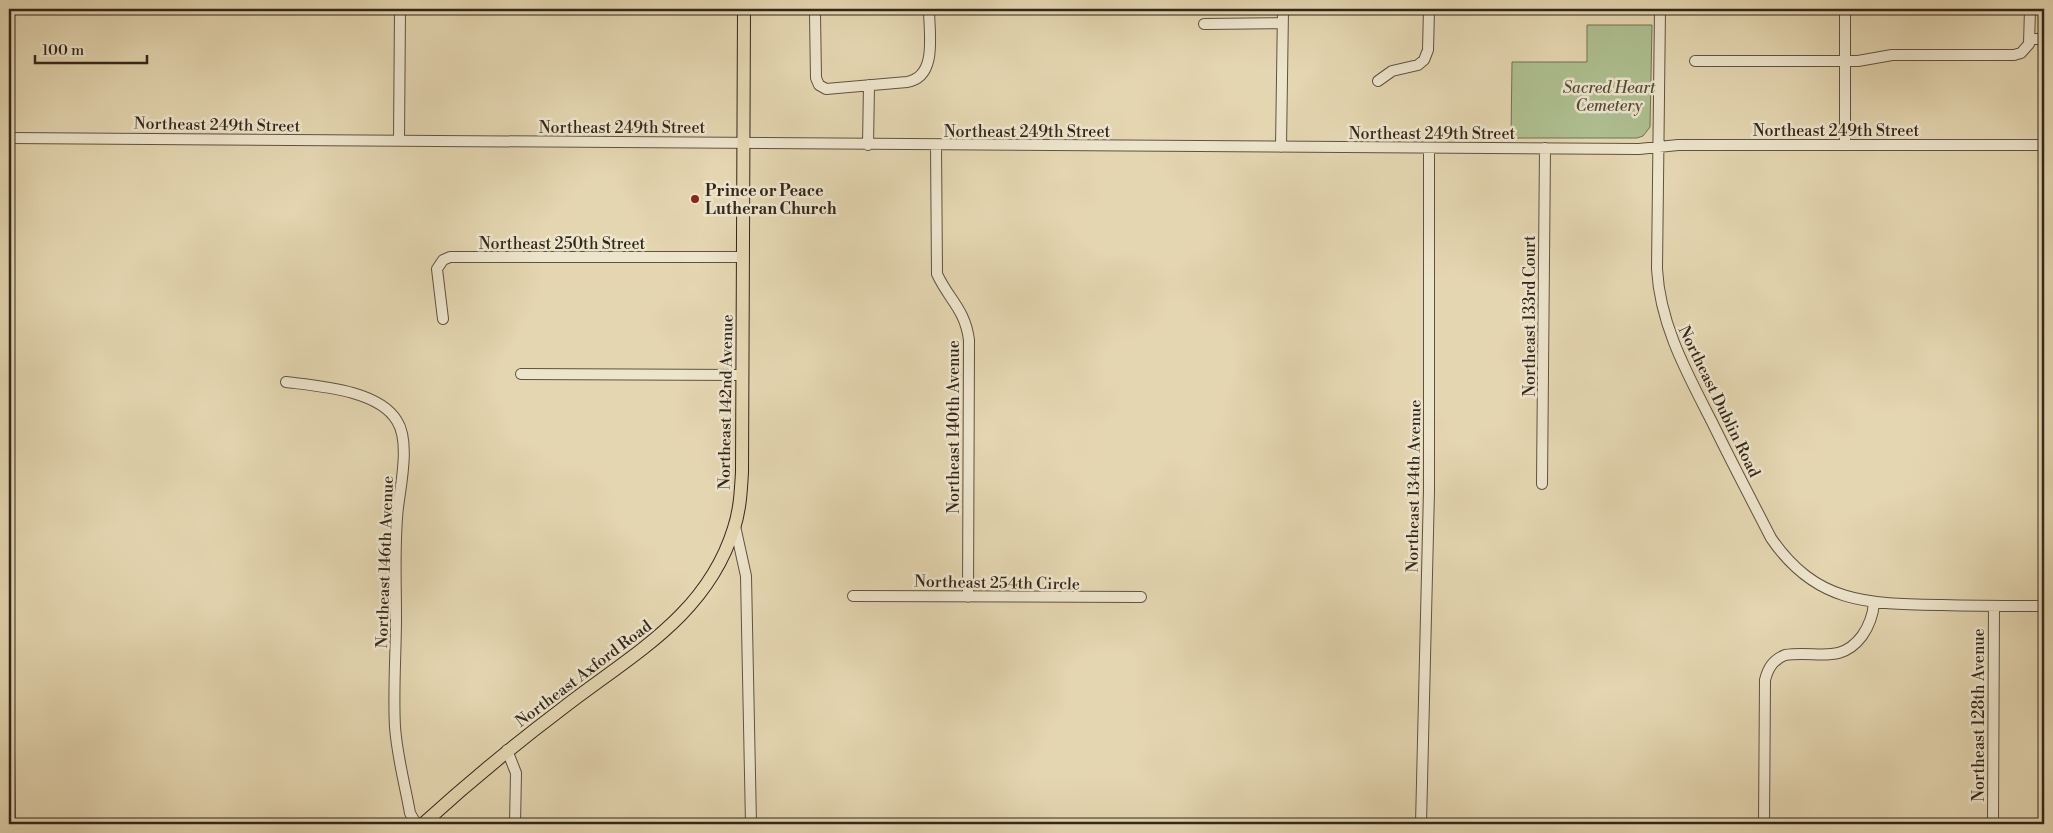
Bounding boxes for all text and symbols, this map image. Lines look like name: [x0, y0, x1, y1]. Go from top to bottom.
scale bar: [35, 32, 148, 64]
text: 100 m: [42, 41, 84, 60]
park label: Sacred Heart Cemetery: [1563, 78, 1656, 116]
street label: Northeast 249th Street: [134, 114, 301, 136]
street label: Northeast 249th Street: [539, 118, 706, 138]
street label: Northeast 249th Street: [1753, 121, 1920, 141]
street label: Northeast 249th Street: [944, 122, 1111, 142]
street label: Northeast 249th Street: [1349, 124, 1516, 144]
place label: Prince or Peace Lutheran Church: [705, 181, 837, 219]
marker: Prince or Peace Lutheran Church: [689, 193, 701, 205]
street label: Northeast 250th Street: [479, 234, 646, 254]
street label: Northeast 133rd Court: [1520, 235, 1540, 397]
street label: Northeast 142nd Avenue: [714, 314, 738, 490]
street label: Northeast Dublin Road: [1674, 322, 1765, 481]
street label: Northeast 140th Avenue: [944, 340, 964, 514]
street label: Northeast 134th Avenue: [1402, 400, 1426, 573]
street label: Northeast 146th Avenue: [372, 475, 398, 649]
street label: Northeast 254th Circle: [914, 572, 1080, 594]
street label: Northeast Axford Road: [511, 616, 656, 732]
street label: Northeast 128th Avenue: [1969, 628, 1989, 802]

